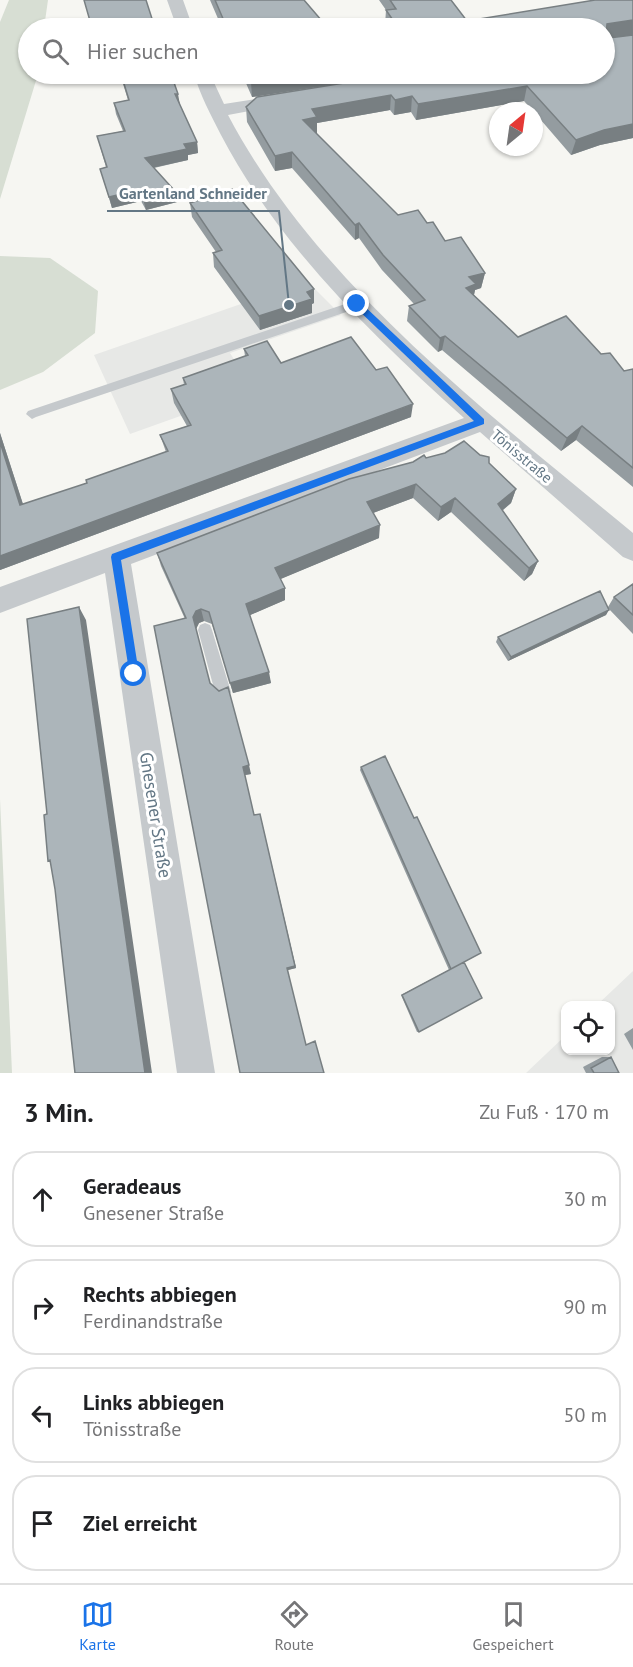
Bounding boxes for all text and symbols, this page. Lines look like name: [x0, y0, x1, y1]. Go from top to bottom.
search box: [18, 18, 615, 84]
icon: search: [39, 35, 72, 68]
text: Hier suchen: [87, 37, 199, 65]
north arrow: [489, 102, 543, 156]
callout: Gartenland Schneider: [107, 177, 279, 211]
text: Gartenland Schneider: [119, 183, 267, 203]
route end: [343, 290, 369, 316]
street label: Tönisstraße: [488, 425, 556, 487]
route start: [120, 660, 146, 686]
street label: Gnesener Straße: [135, 750, 177, 880]
map controls: [561, 1001, 615, 1055]
button: locate: [561, 1001, 615, 1055]
text: 3 Min.: [24, 1096, 94, 1129]
text: Zu Fuß · 170 m: [479, 1099, 609, 1125]
text: Geradeaus: [83, 1172, 181, 1200]
icon: ahead: [26, 1183, 59, 1216]
text: 30 m: [564, 1186, 607, 1212]
text: Gnesener Straße: [83, 1200, 224, 1226]
text: Rechts abbiegen: [83, 1280, 237, 1308]
icon: right: [26, 1291, 59, 1324]
text: 90 m: [564, 1294, 607, 1320]
text: Ferdinandstraße: [83, 1308, 223, 1334]
text: Links abbiegen: [83, 1388, 224, 1416]
icon: left: [26, 1399, 59, 1432]
text: 50 m: [564, 1402, 607, 1428]
text: Tönisstraße: [83, 1416, 181, 1442]
icon: arrive: [26, 1507, 59, 1540]
text: Ziel erreicht: [83, 1509, 197, 1537]
tab: Karte: [79, 1598, 116, 1654]
tab: Route: [275, 1598, 314, 1654]
tab: Gespeichert: [472, 1598, 554, 1654]

